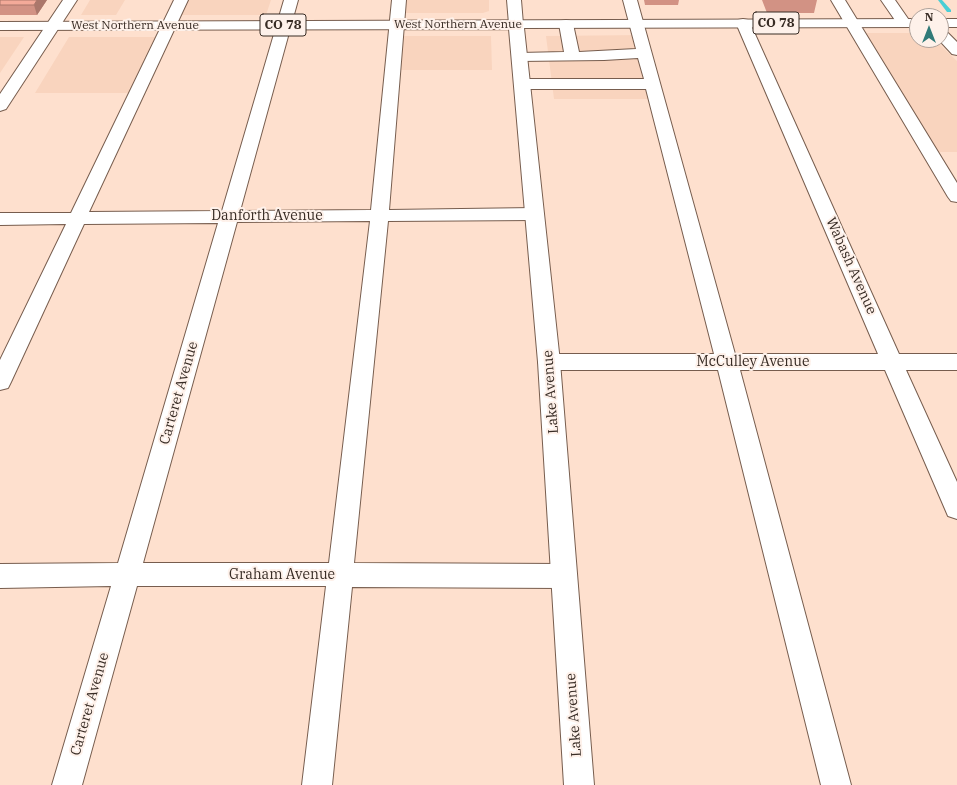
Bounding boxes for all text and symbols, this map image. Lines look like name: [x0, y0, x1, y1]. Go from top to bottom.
north arrow: [909, 8, 949, 48]
text: N: [925, 10, 933, 24]
road number: CO 78: [753, 12, 799, 34]
road number: CO 78: [260, 14, 306, 36]
street label: West Northern Avenue: [394, 18, 522, 32]
street label: West Northern Avenue: [71, 19, 199, 33]
street label: Danforth Avenue: [211, 208, 323, 224]
street label: Wabash Avenue: [822, 215, 880, 317]
street label: Carteret Avenue: [156, 340, 202, 446]
street label: Lake Avenue: [540, 350, 562, 434]
street label: McCulley Avenue: [697, 354, 809, 370]
street label: Graham Avenue: [229, 567, 335, 583]
street label: Carteret Avenue: [67, 651, 113, 757]
street label: Lake Avenue: [563, 673, 585, 757]

